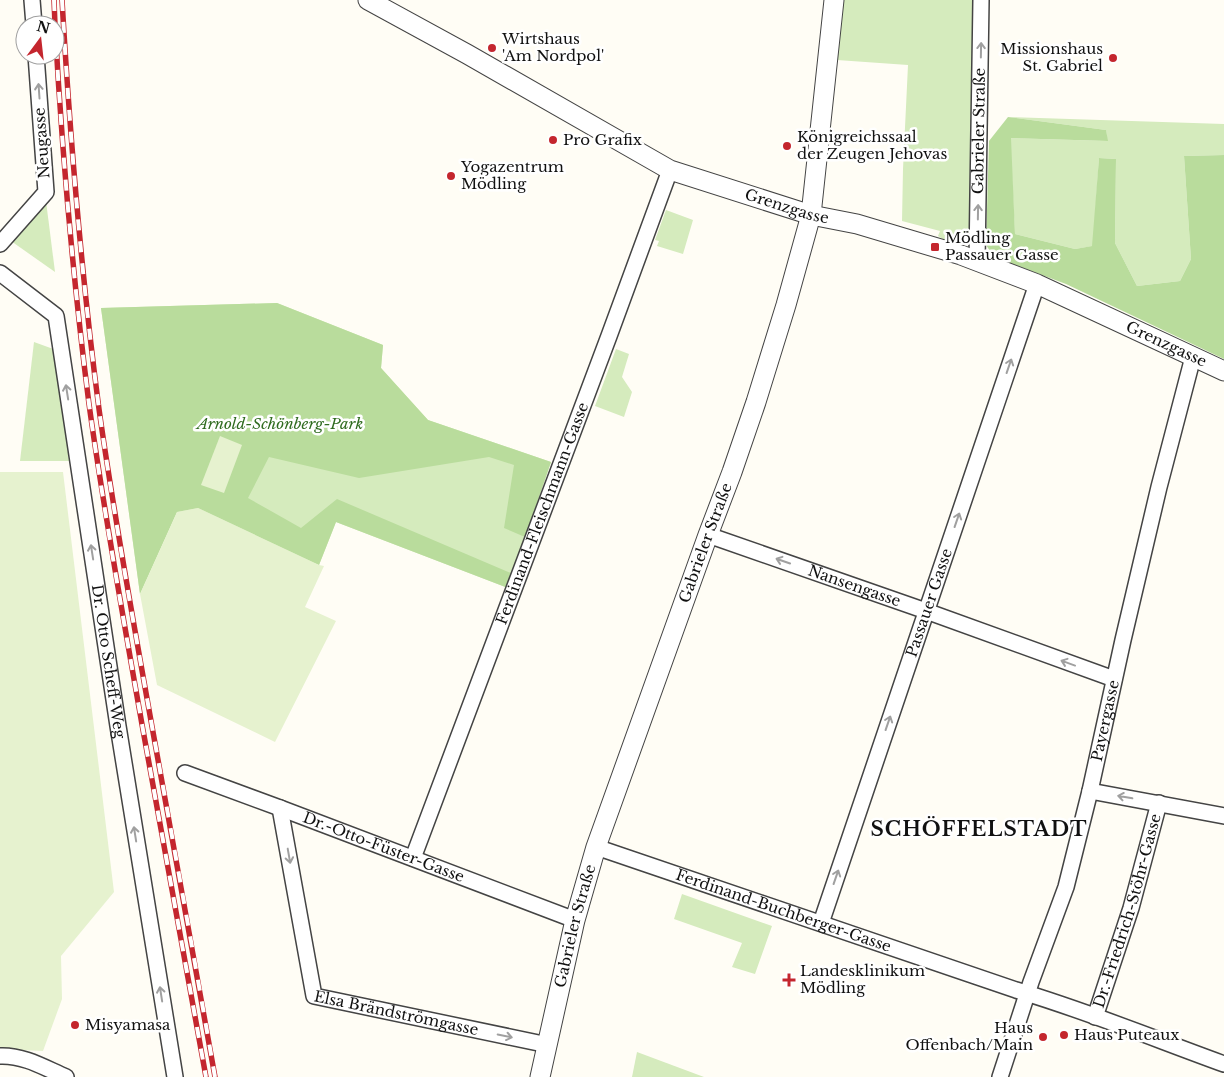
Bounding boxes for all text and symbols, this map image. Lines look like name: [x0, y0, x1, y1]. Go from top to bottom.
north arrow: [15, 15, 65, 65]
text: N: [35, 17, 52, 38]
place label: Wirtshaus 'Am Nordpol': [501, 29, 604, 65]
place label: Missionshaus St. Gabriel: [1000, 39, 1103, 75]
marker: Wirtshaus 'Am Nordpol': [486, 42, 498, 54]
one-way arrow: [976, 42, 985, 58]
marker: Missionshaus St. Gabriel: [1107, 52, 1119, 64]
street label: Gabrieler Straße: [968, 68, 989, 194]
one-way arrow: [34, 83, 43, 99]
street label: Neugasse: [30, 107, 53, 179]
place label: Königreichssaal der Zeugen Jehovas: [797, 127, 947, 163]
place label: Pro Grafix: [563, 130, 642, 149]
marker: Pro Grafix: [547, 134, 559, 146]
marker: Königreichssaal der Zeugen Jehovas: [781, 140, 793, 152]
place label: Yogazentrum Mödling: [460, 157, 564, 193]
marker: Yogazentrum Mödling: [445, 170, 457, 182]
street label: Grenzgasse: [742, 184, 830, 227]
one-way arrow: [973, 205, 982, 221]
place label: Mödling Passauer Gasse: [945, 228, 1059, 264]
marker: Mödling Passauer Gasse: [929, 241, 941, 253]
street label: Grenzgasse: [1123, 317, 1210, 371]
one-way arrow: [1005, 358, 1015, 374]
one-way arrow: [62, 384, 72, 400]
street label: Ferdinand-Fleischmann-Gasse: [492, 400, 592, 627]
park label: Arnold-Schönberg-Park: [195, 414, 363, 433]
street label: Gabrieler Straße: [674, 480, 736, 605]
one-way arrow: [953, 512, 963, 528]
one-way arrow: [86, 545, 96, 561]
street label: Passauer Gasse: [902, 546, 956, 660]
one-way arrow: [776, 556, 791, 565]
street label: Nansengasse: [806, 561, 903, 610]
street label: Dr. Otto Scheff-Weg: [88, 583, 130, 741]
one-way arrow: [1061, 658, 1076, 667]
street label: Payergasse: [1087, 678, 1123, 763]
one-way arrow: [884, 716, 894, 732]
one-way arrow: [1117, 791, 1133, 801]
street label: Dr.-Otto-Füster-Gasse: [300, 808, 467, 886]
street label: Dr.-Friedrich-Stöhr-Gasse: [1089, 812, 1165, 1010]
district label: SCHÖFFELSTADT: [870, 816, 1088, 841]
one-way arrow: [130, 826, 140, 842]
one-way arrow: [285, 847, 294, 863]
street label: Gabrieler Straße: [550, 862, 599, 989]
street label: Ferdinand-Buchberger-Gasse: [673, 865, 894, 956]
one-way arrow: [832, 870, 841, 886]
place label: Landesklinikum Mödling: [800, 961, 925, 997]
marker: Landesklinikum Mödling: [782, 973, 796, 987]
street label: Elsa Brändströmgasse: [312, 986, 480, 1039]
one-way arrow: [156, 987, 166, 1003]
place label: Misyamasa: [85, 1015, 171, 1034]
place label: Haus Offenbach/Main: [906, 1018, 1033, 1054]
marker: Misyamasa: [69, 1019, 81, 1031]
place label: Haus Puteaux: [1074, 1025, 1179, 1044]
marker: Haus Puteaux: [1058, 1029, 1070, 1041]
marker: Haus Offenbach/Main: [1037, 1031, 1049, 1043]
one-way arrow: [497, 1032, 513, 1041]

